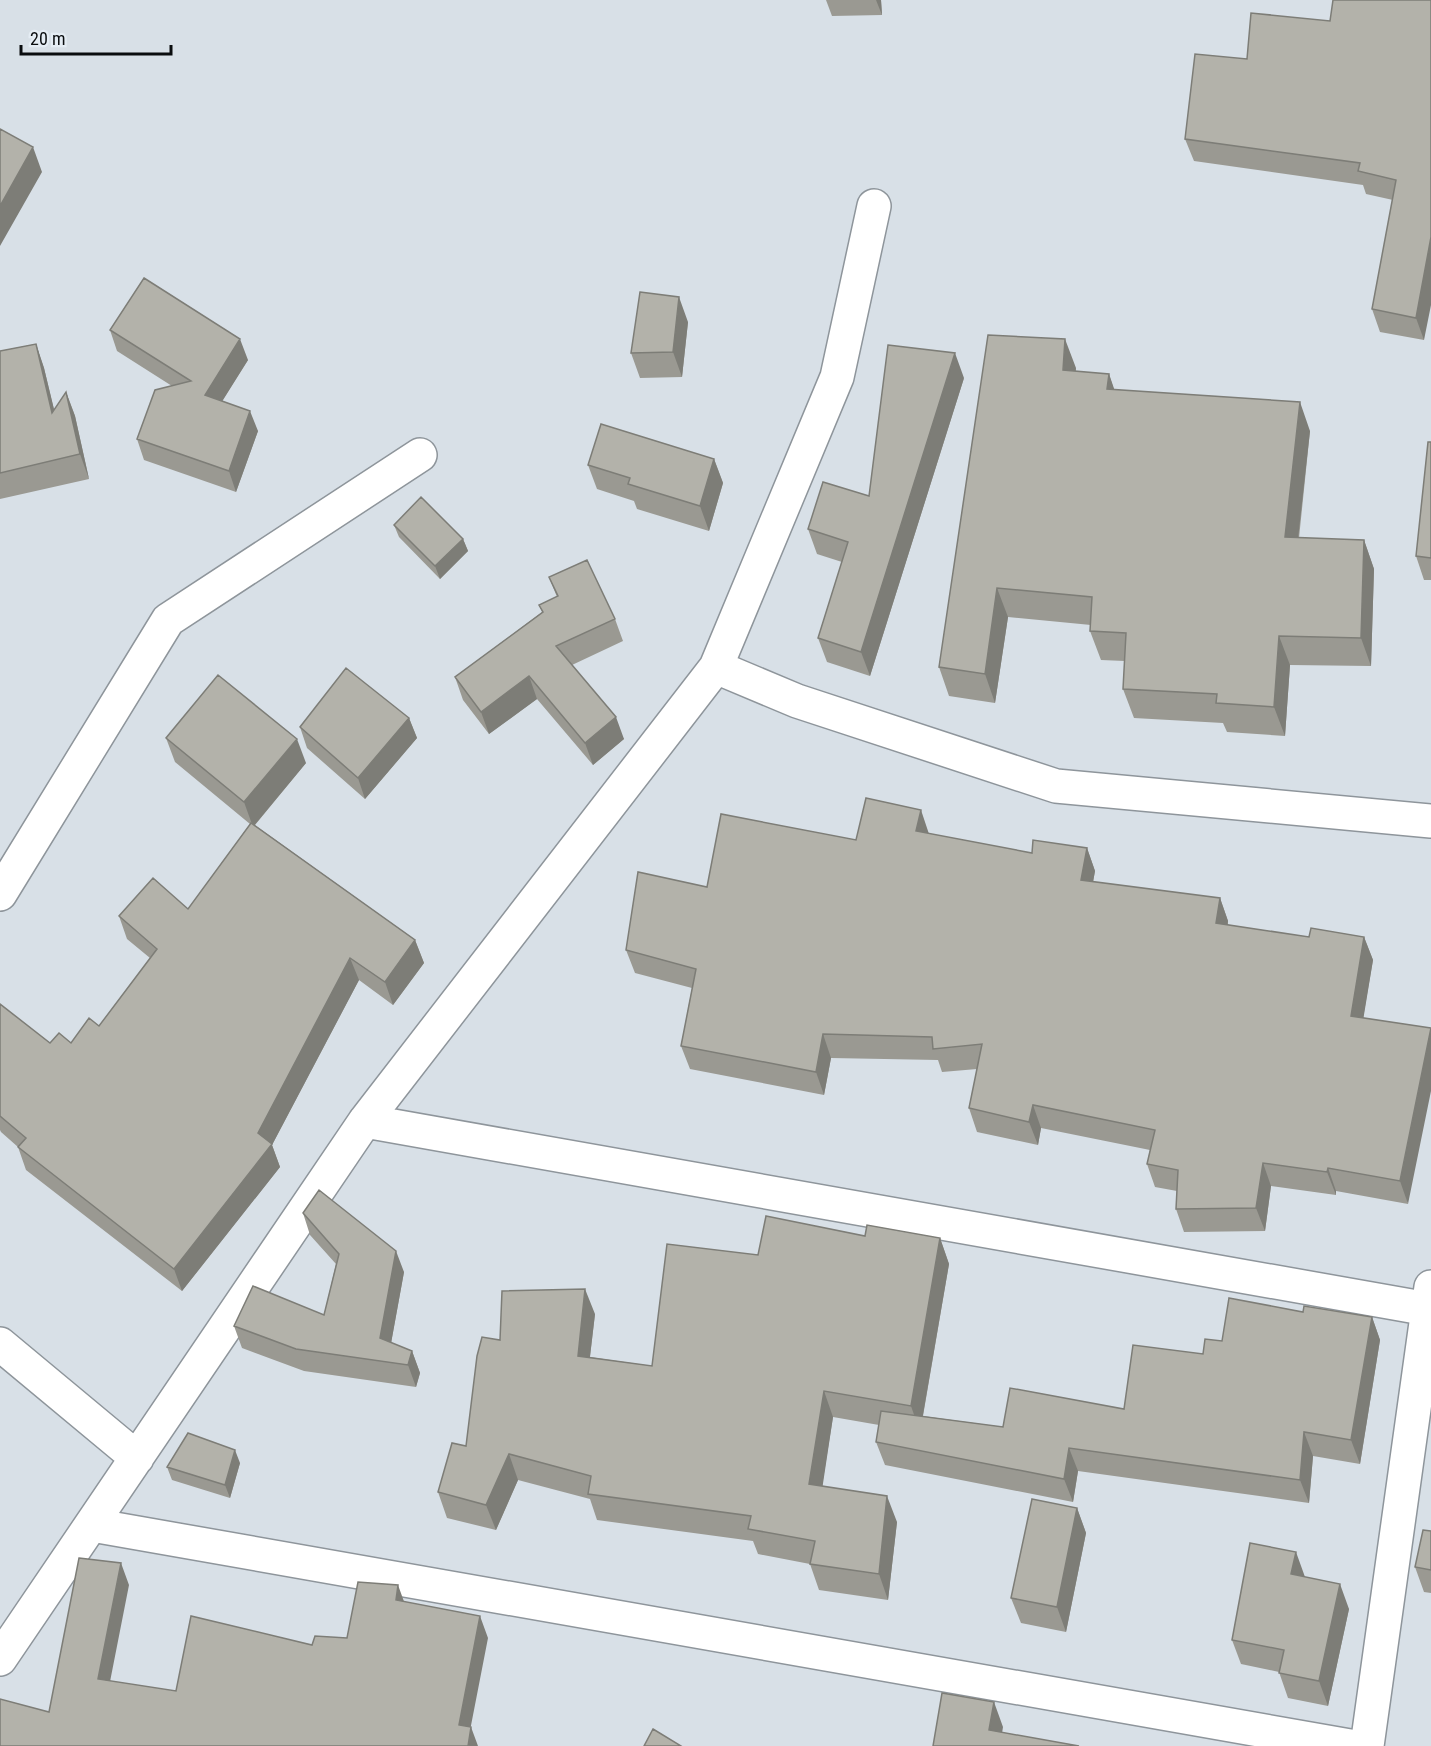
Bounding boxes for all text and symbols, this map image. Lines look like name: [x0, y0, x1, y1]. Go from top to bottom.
scale bar: [21, 18, 171, 56]
text: 20 m: [30, 28, 65, 49]

